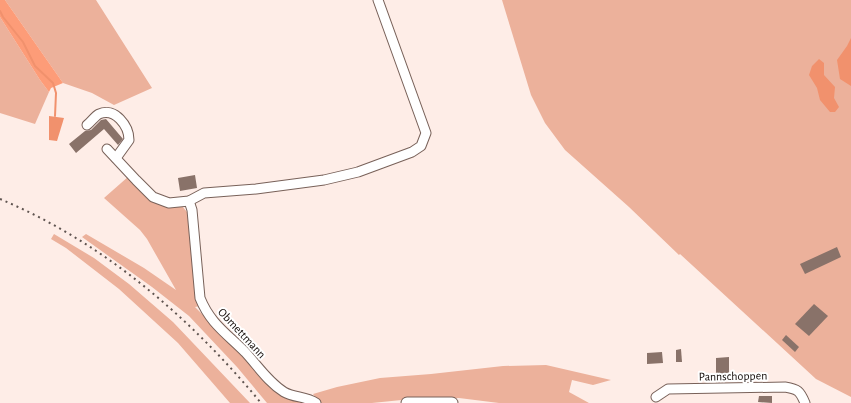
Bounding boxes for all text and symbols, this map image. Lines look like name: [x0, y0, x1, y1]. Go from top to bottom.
street label: Obmettmann: [216, 306, 268, 360]
street label: Pannschoppen: [699, 369, 767, 383]

